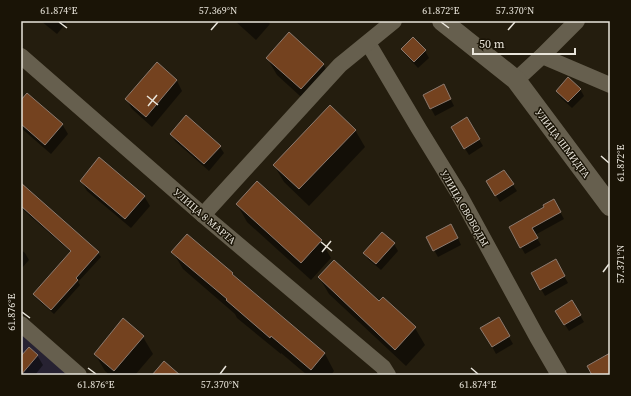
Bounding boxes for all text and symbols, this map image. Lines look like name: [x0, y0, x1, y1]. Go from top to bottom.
text: 61.874°E: [40, 4, 78, 17]
text: 57.369°N: [199, 4, 237, 17]
text: 61.872°E: [422, 4, 460, 17]
text: 57.370°N: [496, 4, 534, 17]
scale bar: [473, 30, 575, 56]
text: 50 m: [479, 36, 505, 52]
street label: УЛИЦА ШМИДТА: [532, 106, 593, 181]
text: 61.872°E: [614, 144, 627, 182]
street label: УЛИЦА СВОБОДЫ: [437, 168, 492, 249]
street label: УЛИЦА 8 МАРТА: [171, 186, 239, 247]
text: 57.371°N: [614, 245, 627, 283]
text: 61.876°E: [5, 293, 18, 331]
text: 61.876°E: [77, 378, 115, 391]
text: 57.370°N: [201, 378, 239, 391]
text: 61.874°E: [459, 378, 497, 391]

